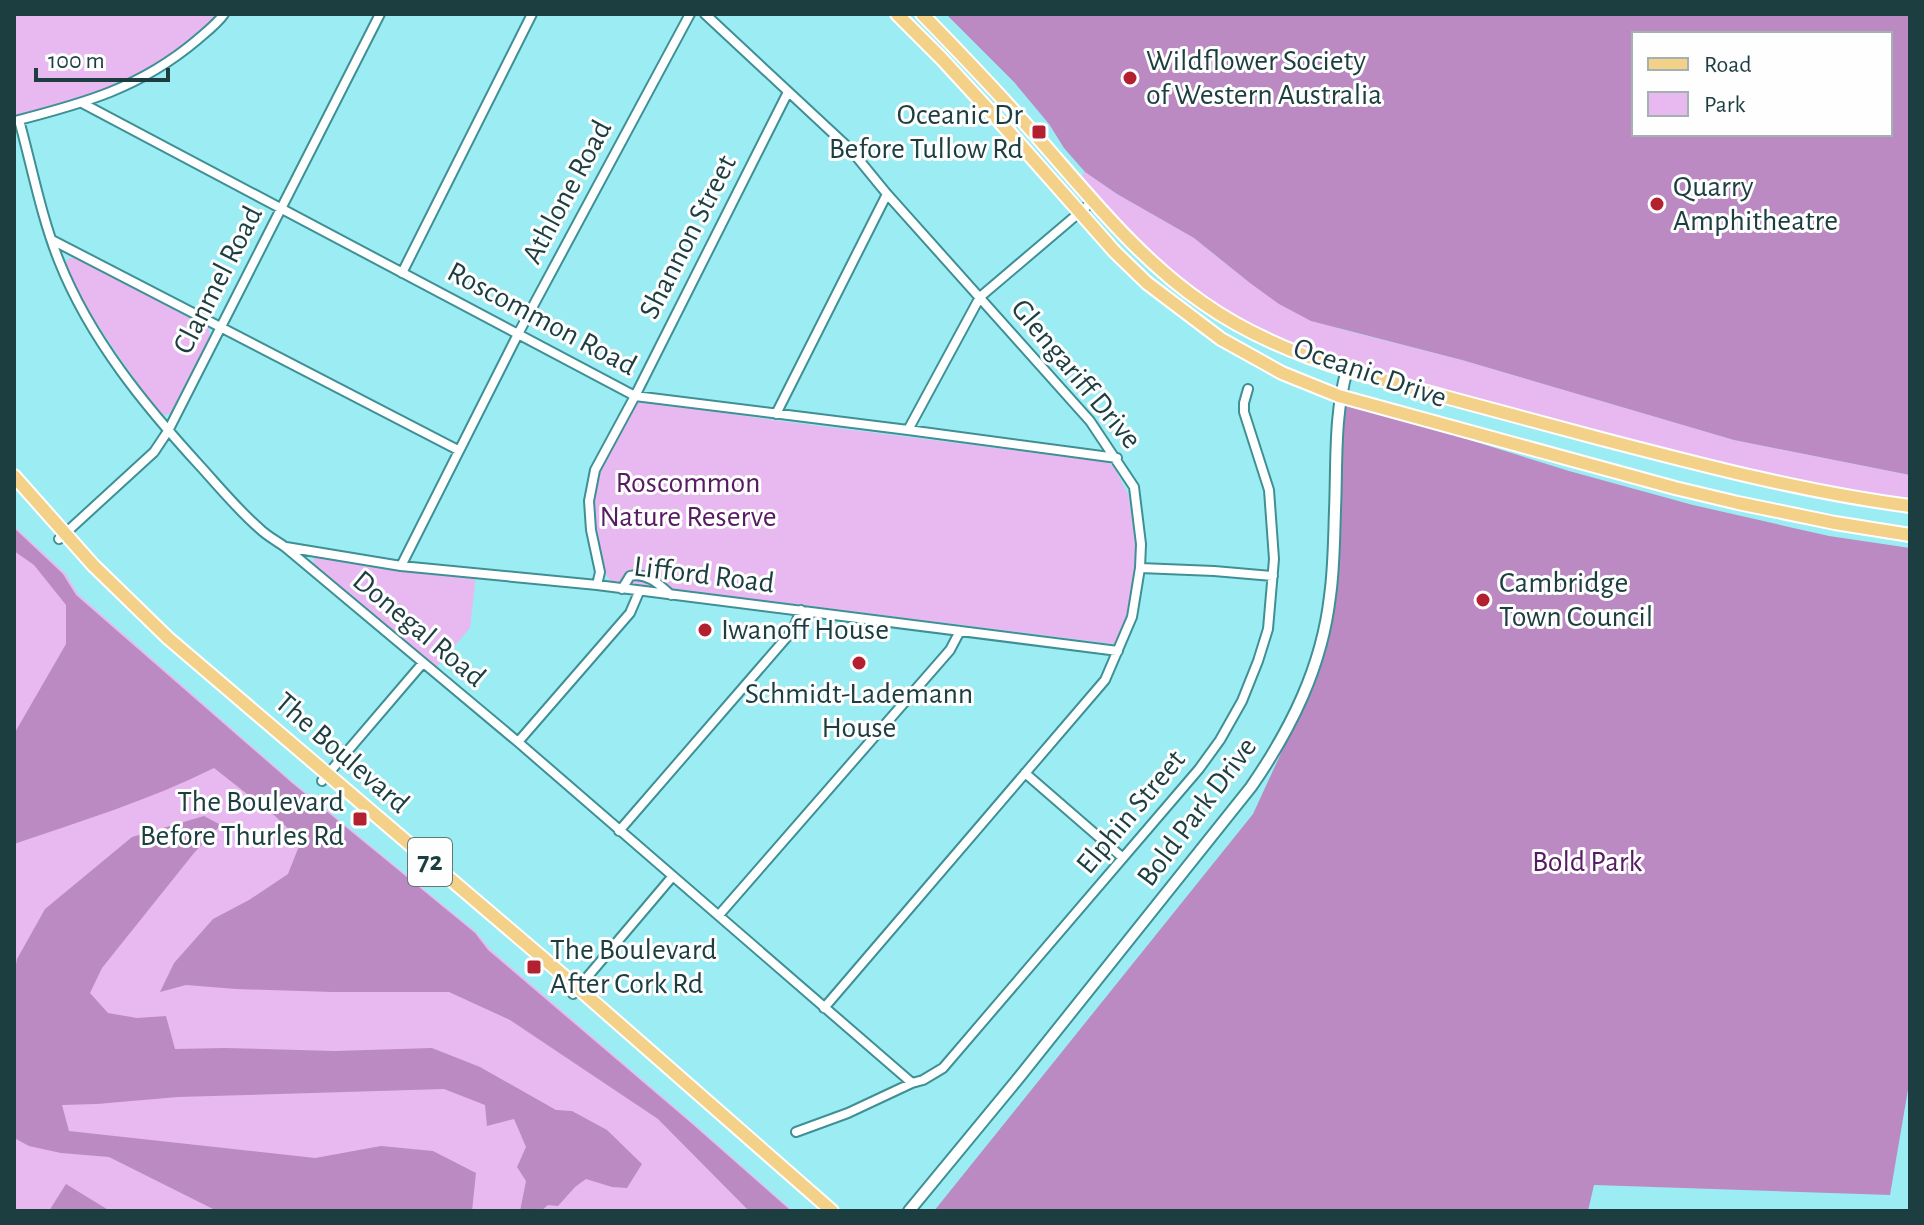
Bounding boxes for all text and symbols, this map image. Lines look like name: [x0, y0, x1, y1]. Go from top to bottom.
scale bar: [36, 32, 168, 82]
legend: [1632, 32, 1892, 136]
place label: Wildflower Society of Western Australia: [1146, 46, 1382, 110]
text: 100 m: [48, 49, 105, 73]
text: Road: [1704, 53, 1752, 77]
marker: Wildflower Society of Western Australia: [1121, 69, 1139, 87]
text: Park: [1704, 93, 1745, 117]
place label: Oceanic Dr Before Tullow Rd: [829, 100, 1023, 164]
street label: Athlone Road: [517, 115, 617, 269]
marker: Oceanic Dr Before Tullow Rd: [1030, 123, 1048, 141]
street label: Shannon Street: [634, 150, 742, 324]
place label: Quarry Amphitheatre: [1673, 172, 1838, 236]
marker: Quarry Amphitheatre: [1648, 195, 1666, 213]
street label: Clanmel Road: [168, 201, 268, 359]
street label: Roscommon Road: [442, 257, 642, 381]
street label: Glengariff Drive: [1005, 294, 1147, 454]
street label: Oceanic Drive: [1290, 333, 1450, 413]
park label: Roscommon Nature Reserve: [599, 468, 777, 532]
street label: Lifford Road: [632, 551, 776, 599]
street label: Donegal Road: [347, 565, 491, 693]
place label: Cambridge Town Council: [1499, 568, 1653, 632]
marker: Cambridge Town Council: [1474, 591, 1492, 609]
place label: Iwanoff House: [721, 615, 889, 645]
marker: Iwanoff House: [696, 621, 714, 639]
marker: Schmidt-Lademann House: [850, 654, 868, 672]
place label: Schmidt-Lademann House: [745, 679, 973, 743]
street label: The Boulevard: [269, 687, 415, 819]
street label: Bold Park Drive: [1132, 732, 1262, 892]
street label: Elphin Street: [1071, 744, 1191, 879]
place label: The Boulevard Before Thurles Rd: [140, 787, 344, 851]
marker: The Boulevard Before Thurles Rd: [351, 810, 369, 828]
road number: 72: [408, 838, 452, 886]
park label: Bold Park: [1532, 847, 1642, 877]
place label: The Boulevard After Cork Rd: [550, 935, 717, 999]
marker: The Boulevard After Cork Rd: [525, 958, 543, 976]

